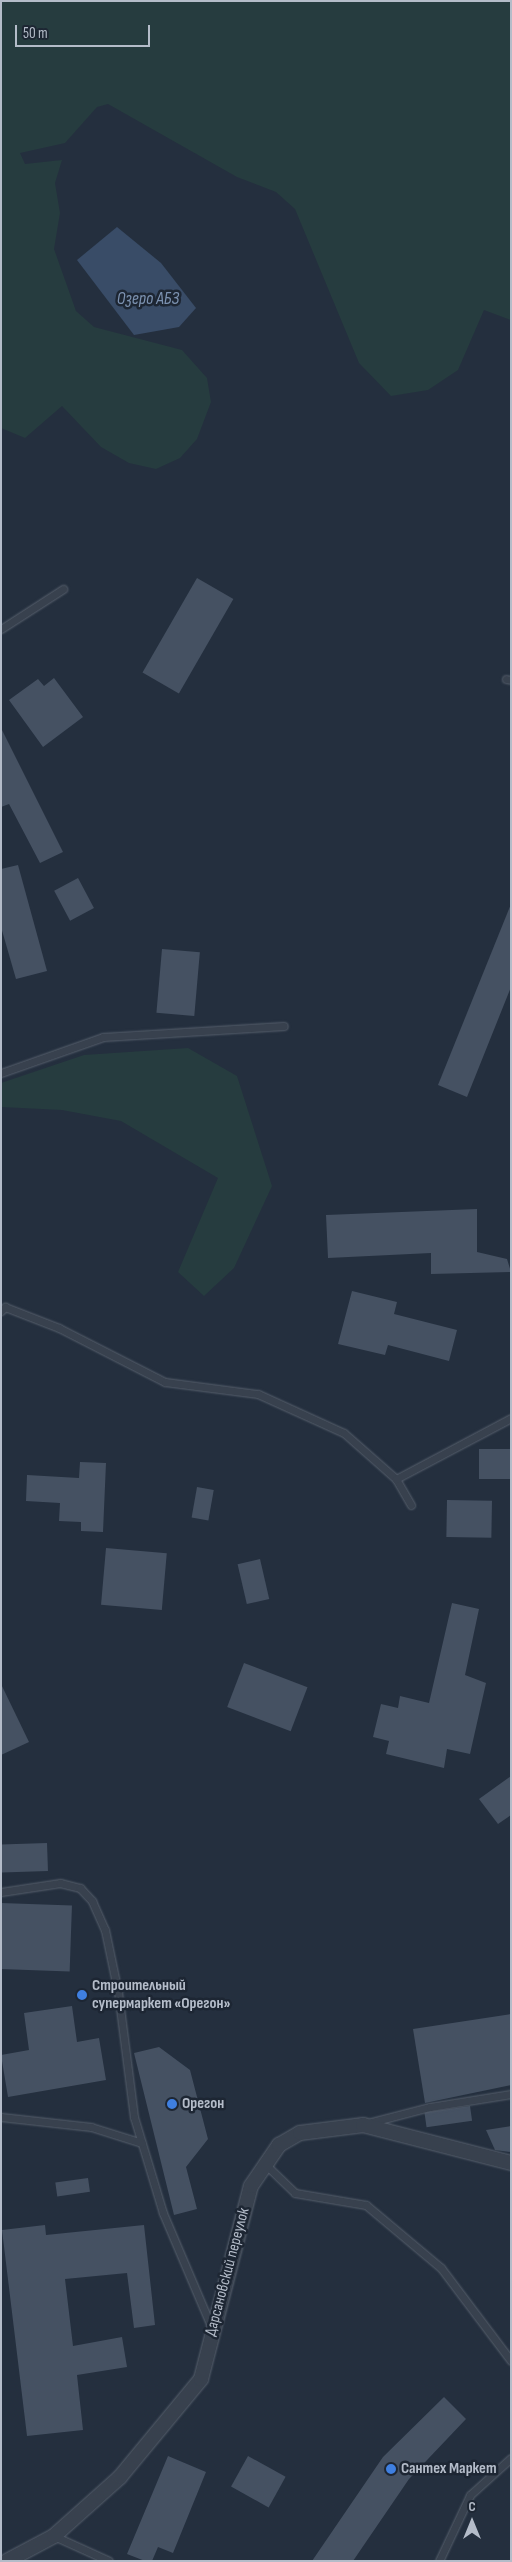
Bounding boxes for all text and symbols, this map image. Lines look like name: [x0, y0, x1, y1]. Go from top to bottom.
scale bar: [18, 15, 152, 47]
text: 50 m: [23, 24, 48, 43]
water label: Озеро АБЗ: [117, 288, 179, 310]
place label: Строительный супермаркет «Орегон»: [92, 1976, 231, 2014]
marker: Строительный супермаркет «Орегон»: [76, 1989, 88, 2001]
place label: Орегон: [182, 2094, 224, 2114]
marker: Орегон: [166, 2098, 178, 2110]
street label: Дарсановский переулок: [202, 2206, 254, 2338]
place label: Сантех Маркет: [401, 2459, 497, 2479]
marker: Сантех Маркет: [385, 2463, 397, 2475]
north arrow: [447, 2497, 497, 2547]
text: С: [468, 2498, 476, 2515]

